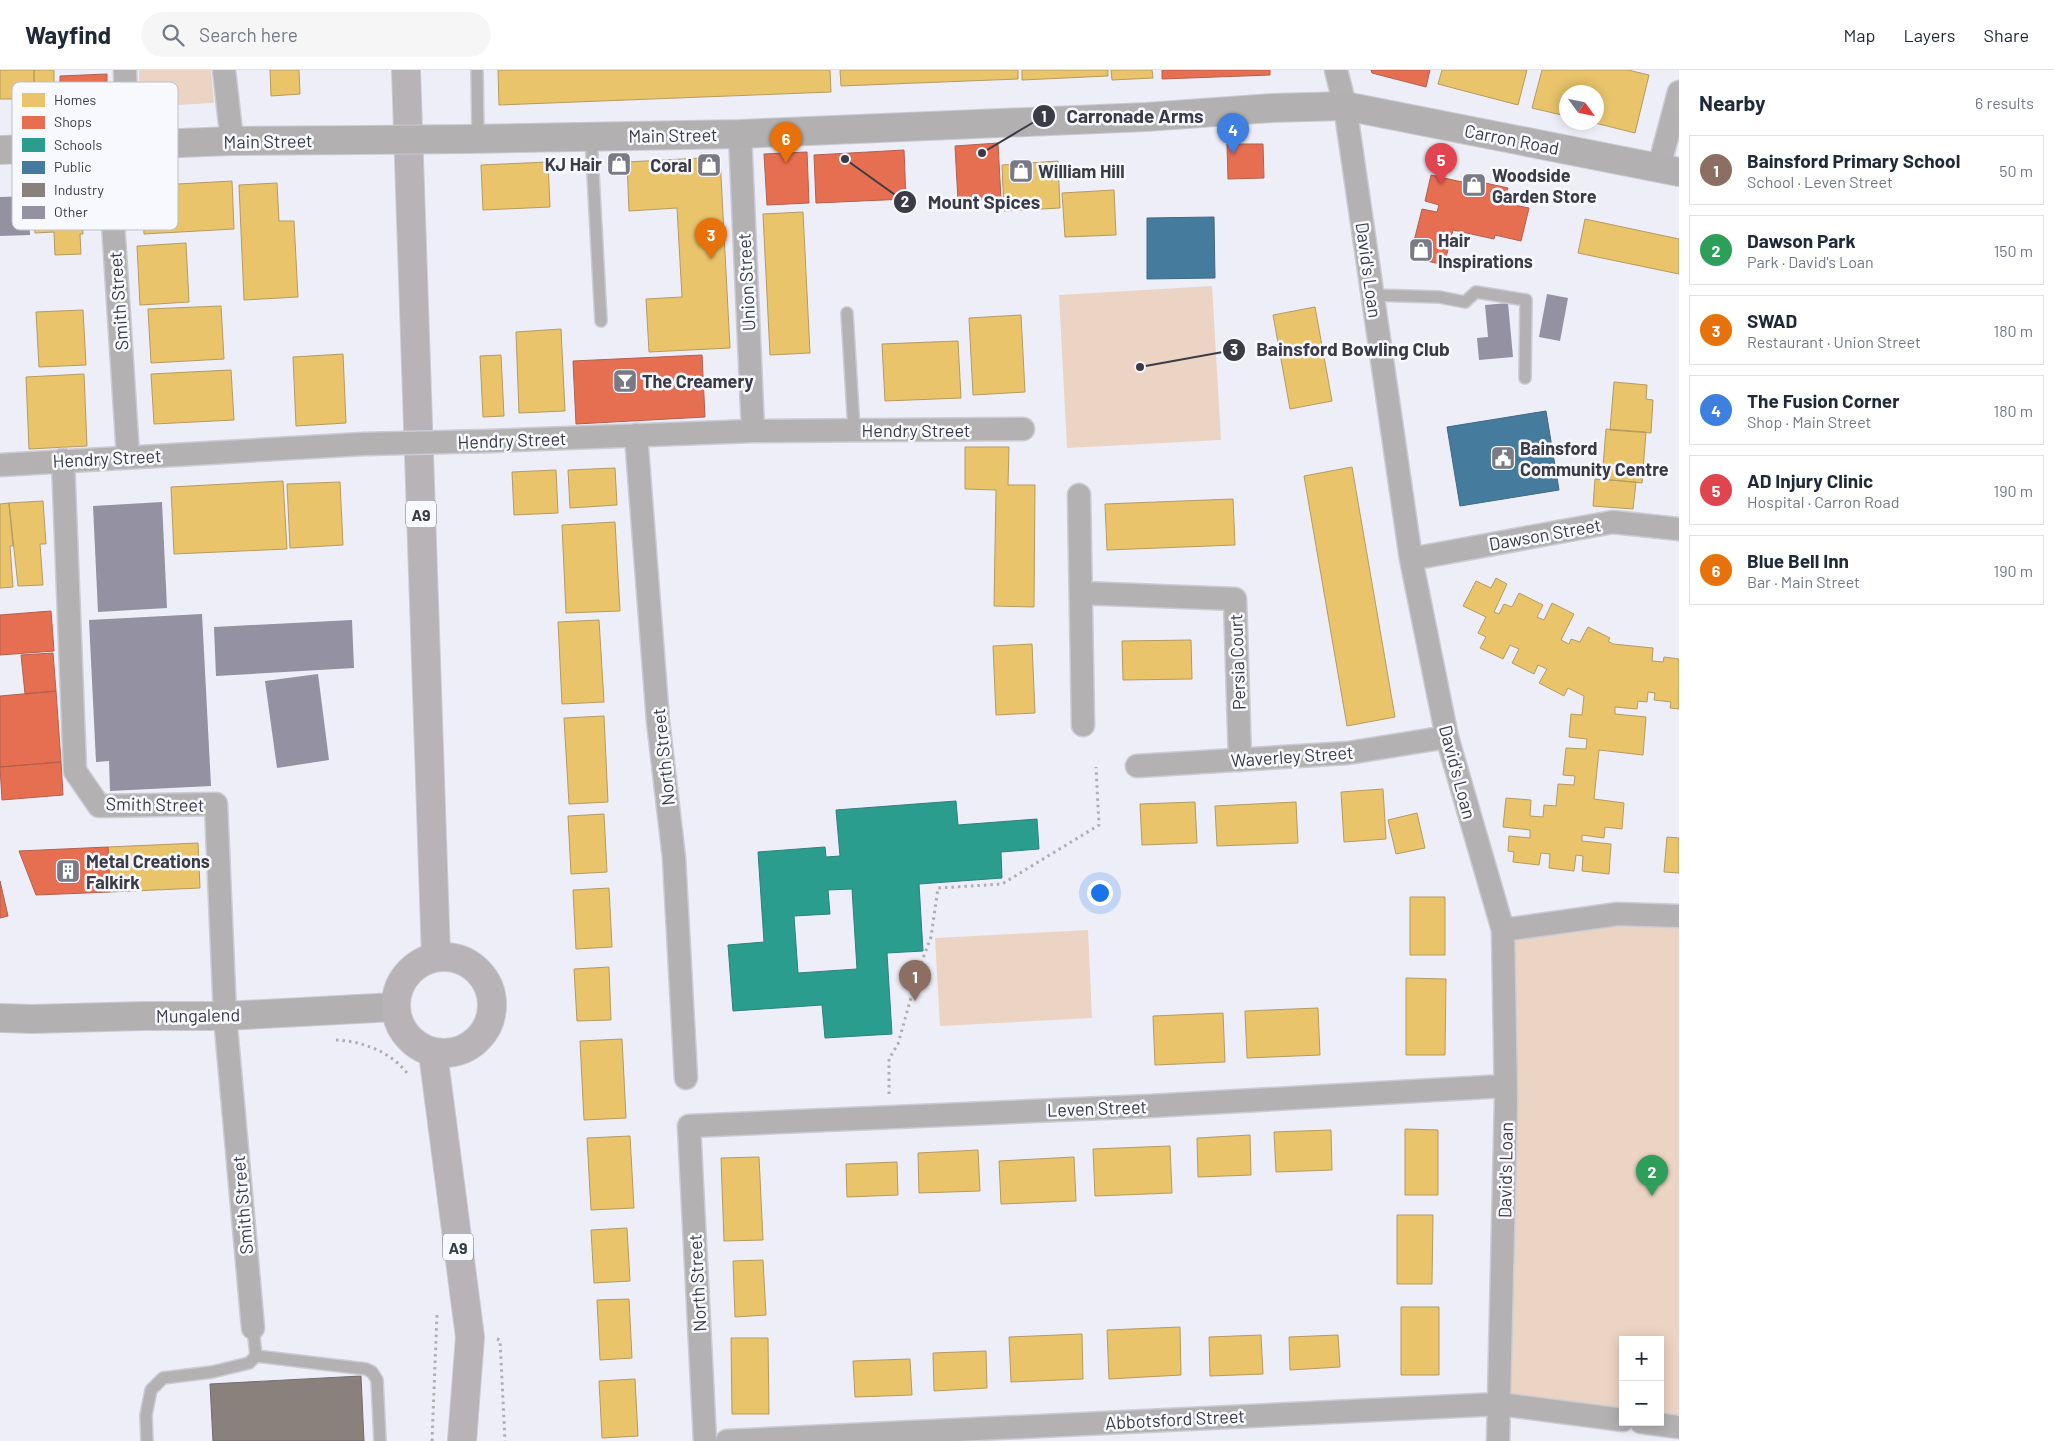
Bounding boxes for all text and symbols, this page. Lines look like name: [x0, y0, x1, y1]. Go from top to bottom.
search box: [141, 12, 491, 57]
text: Wayfind: [25, 20, 111, 49]
icon: search: [159, 21, 187, 49]
text: Search here: [199, 23, 298, 46]
text: Map: [1843, 24, 1875, 46]
text: Layers: [1903, 24, 1956, 46]
text: Share: [1984, 24, 2029, 46]
legend: [12, 82, 178, 230]
north arrow: [1559, 85, 1604, 130]
text: Nearby: [1699, 90, 1765, 115]
text: Homes: [54, 91, 97, 108]
text: 6 results: [1975, 93, 2034, 112]
callout: Carronade Arms: [1032, 99, 1214, 133]
text: Carronade Arms: [1066, 104, 1204, 127]
text: 1: [1041, 107, 1047, 125]
text: Shops: [54, 113, 92, 130]
pin: 4: [1217, 113, 1249, 154]
street label: Carron Road: [1463, 119, 1561, 159]
pin: 6: [770, 122, 802, 163]
street label: Main Street: [628, 123, 718, 147]
street label: Main Street: [223, 129, 313, 153]
text: Schools: [54, 136, 102, 153]
pin: 5: [1425, 143, 1457, 184]
text: Bainsford Primary School: [1747, 149, 1960, 172]
shop icon: KJ Hair: [606, 151, 632, 177]
shop icon: Coral: [696, 152, 722, 178]
place label: KJ Hair: [545, 153, 602, 175]
place label: Coral: [650, 154, 692, 176]
text: Public: [54, 158, 92, 175]
shop icon: William Hill: [1008, 158, 1034, 184]
place label: William Hill: [1038, 160, 1125, 182]
text: 1: [1713, 161, 1719, 180]
text: 50 m: [1999, 161, 2033, 180]
place label: Woodside Garden Store: [1492, 164, 1597, 207]
shop icon: Woodside Garden Store: [1461, 172, 1487, 198]
text: School · Leven Street: [1747, 172, 1893, 191]
text: Industry: [54, 181, 105, 198]
callout: Mount Spices: [892, 185, 1050, 219]
text: Mount Spices: [928, 190, 1040, 213]
text: 2: [901, 192, 909, 210]
text: Other: [54, 203, 88, 220]
pin: 3: [695, 218, 727, 259]
street label: David's Loan: [1351, 221, 1387, 319]
place label: Hair Inspirations: [1438, 229, 1533, 272]
text: Dawson Park: [1747, 229, 1856, 252]
street label: Union Street: [732, 232, 760, 332]
shop icon: Hair Inspirations: [1408, 237, 1434, 263]
text: 2: [1712, 241, 1720, 260]
text: 150 m: [1994, 241, 2033, 260]
street label: Smith Street: [104, 251, 132, 351]
text: Park · David's Loan: [1747, 252, 1874, 271]
text: SWAD: [1747, 309, 1797, 332]
text: 3: [1712, 321, 1720, 340]
text: 180 m: [1994, 321, 2033, 340]
text: Restaurant · Union Street: [1747, 332, 1921, 351]
callout: Bainsford Bowling Club: [1222, 333, 1460, 367]
text: Bainsford Bowling Club: [1256, 337, 1450, 360]
text: 3: [1230, 340, 1238, 358]
bar icon: The Creamery: [612, 368, 638, 394]
place label: The Creamery: [642, 370, 754, 392]
text: The Fusion Corner: [1747, 389, 1899, 412]
text: 4: [1711, 401, 1721, 420]
text: 180 m: [1994, 401, 2033, 420]
text: Shop · Main Street: [1747, 412, 1871, 431]
street label: Hendry Street: [862, 419, 970, 441]
street label: Hendry Street: [457, 427, 567, 453]
place label: Bainsford Community Centre: [1520, 437, 1669, 480]
street label: Hendry Street: [52, 444, 162, 472]
public building icon: Bainsford Community Centre: [1490, 445, 1516, 471]
text: AD Injury Clinic: [1747, 469, 1873, 492]
text: 5: [1712, 481, 1720, 500]
text: 190 m: [1994, 481, 2033, 500]
text: Hospital · Carron Road: [1747, 492, 1900, 511]
road number: A9: [406, 500, 436, 528]
street label: Dawson Street: [1487, 513, 1603, 555]
text: Blue Bell Inn: [1747, 549, 1849, 572]
text: 6: [1712, 561, 1720, 580]
text: 190 m: [1994, 561, 2033, 580]
text: Bar · Main Street: [1747, 572, 1860, 591]
street label: Persia Court: [1224, 614, 1250, 710]
street label: North Street: [647, 707, 679, 807]
street label: David's Loan: [1435, 723, 1481, 821]
street label: Waverley Street: [1230, 741, 1354, 771]
street label: Smith Street: [105, 792, 205, 816]
place label: Metal Creations Falkirk: [86, 850, 210, 893]
building icon: Metal Creations Falkirk: [55, 858, 81, 884]
your location: [1087, 880, 1113, 906]
pin: 1: [899, 960, 931, 1001]
street label: Mungalend: [156, 1003, 240, 1027]
street label: Leven Street: [1047, 1095, 1147, 1121]
street label: David's Loan: [1493, 1122, 1517, 1218]
street label: Smith Street: [227, 1155, 257, 1255]
pin: 2: [1636, 1155, 1668, 1196]
road number: A9: [443, 1234, 473, 1260]
street label: North Street: [683, 1234, 711, 1332]
map controls: [1619, 1336, 1664, 1426]
button: +: [1619, 1336, 1664, 1381]
button: −: [1619, 1381, 1664, 1426]
street label: Abbotsford Street: [1105, 1404, 1245, 1434]

